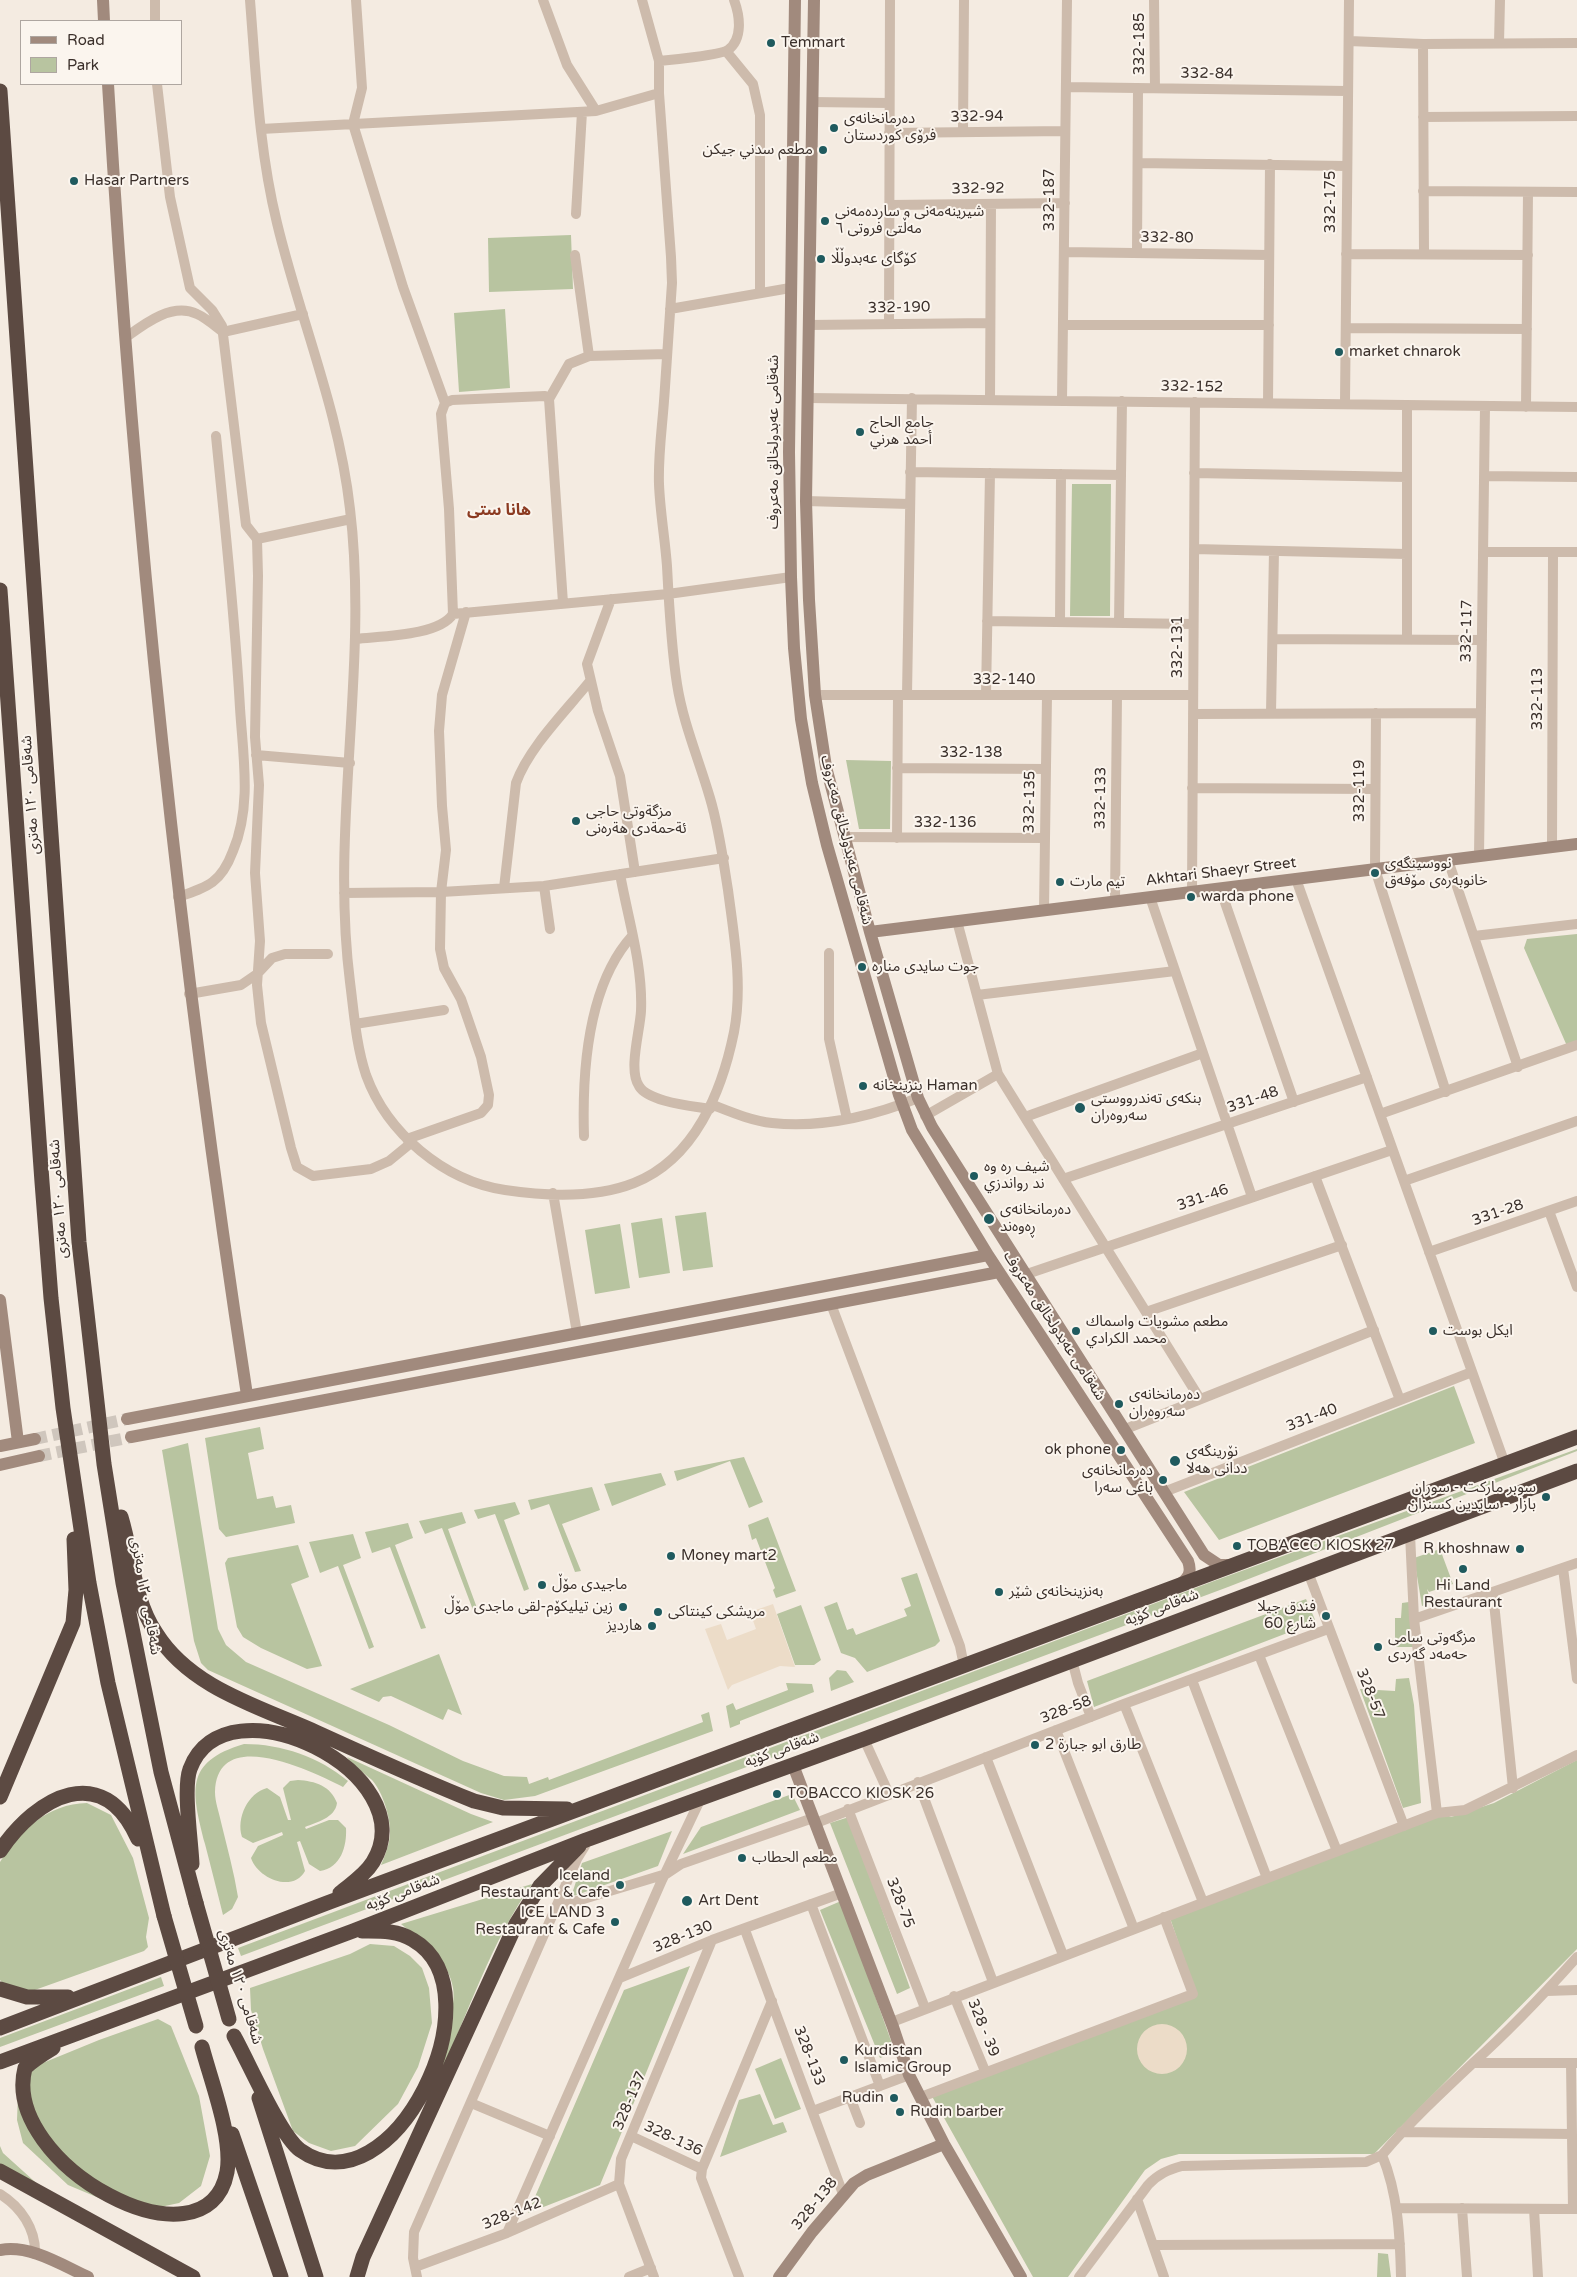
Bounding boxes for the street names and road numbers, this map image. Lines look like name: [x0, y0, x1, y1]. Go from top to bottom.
street label: 332-185: [1131, 13, 1149, 75]
street label: 332-84: [1180, 65, 1234, 83]
street label: 332-94: [950, 108, 1004, 126]
street label: 332-187: [1041, 169, 1059, 231]
street label: 332-175: [1322, 171, 1340, 233]
street label: 332-92: [951, 180, 1005, 198]
street label: 332-80: [1140, 229, 1194, 247]
street label: 332-190: [868, 298, 930, 318]
street label: شەقامی عەبدولخالق مەعروف: [765, 355, 783, 529]
street label: 332-152: [1161, 377, 1223, 397]
street label: 332-117: [1457, 600, 1477, 662]
street label: 332-131: [1169, 616, 1187, 678]
street label: 332-113: [1529, 668, 1547, 730]
street label: 332-140: [973, 671, 1035, 689]
street label: شەقامی ١٢٠ مەتری: [18, 735, 44, 855]
street label: 332-138: [940, 744, 1002, 762]
street label: شەقامی عەبدولخالق مەعروف: [816, 753, 876, 927]
street label: 332-119: [1351, 760, 1369, 822]
street label: 332-133: [1091, 767, 1111, 829]
street label: 332-135: [1020, 771, 1040, 833]
street label: 332-136: [914, 814, 976, 832]
street label: Akhtari Shaeyr Street: [1145, 854, 1297, 890]
street label: 331-48: [1225, 1083, 1281, 1117]
street label: شەقامی ١٢٠ مەتری: [46, 1139, 72, 1259]
street label: 331-46: [1175, 1181, 1231, 1215]
street label: 331-28: [1470, 1196, 1526, 1230]
street label: شەقامی عەبدولخالق مەعروف: [999, 1248, 1109, 1404]
street label: 331-40: [1284, 1400, 1340, 1436]
street label: شەقامی ١٢٠ مەتری: [126, 1536, 164, 1656]
street label: شەقامی کۆیە: [1122, 1586, 1202, 1630]
street label: 328-57: [1352, 1666, 1388, 1722]
street label: 328-58: [1038, 1692, 1094, 1728]
street label: شەقامی کۆیە: [742, 1728, 822, 1772]
street label: شەقامی کۆیە: [363, 1871, 443, 1915]
street label: 328-75: [882, 1875, 918, 1931]
street label: 328-130: [651, 1917, 715, 1957]
street label: شەقامی ١٢٠ مەتری: [214, 1927, 266, 2047]
street label: 328 - 39: [963, 1996, 1003, 2060]
street label: 328-133: [789, 2024, 829, 2088]
street label: 328-137: [609, 2069, 651, 2133]
street label: 328-136: [641, 2118, 705, 2160]
street label: 328-138: [788, 2174, 842, 2234]
street label: 328-142: [480, 2194, 544, 2234]

